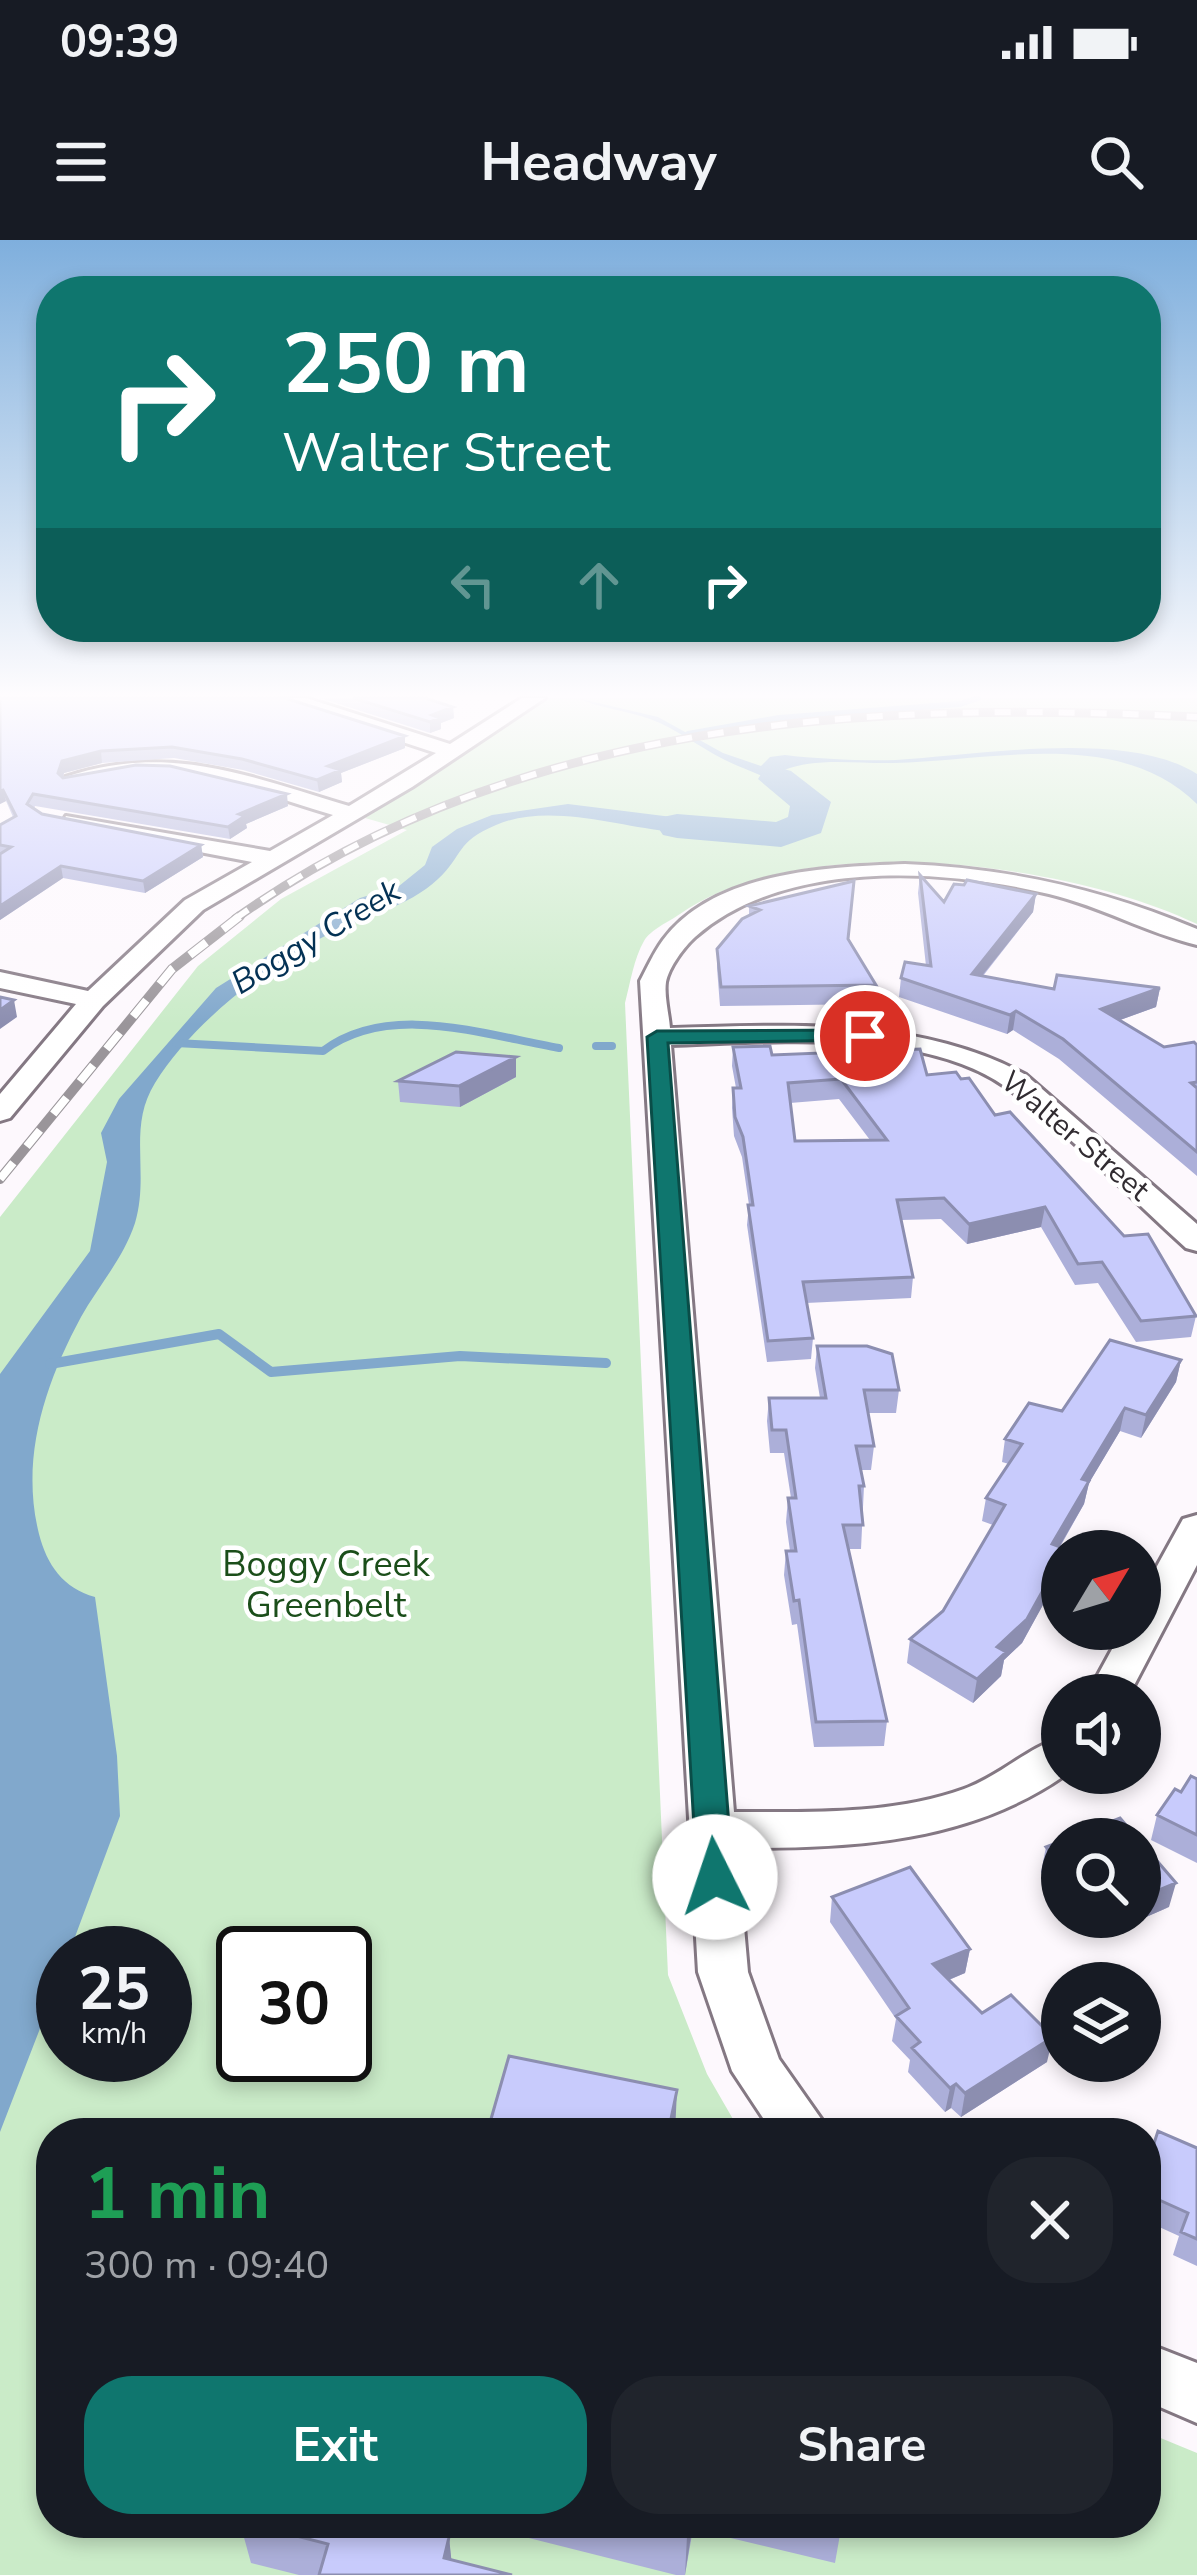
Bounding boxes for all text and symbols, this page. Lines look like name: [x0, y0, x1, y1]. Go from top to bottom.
text: 09:39: [60, 12, 179, 73]
text: Headway: [480, 125, 717, 199]
icon: menu: [48, 129, 114, 195]
icon: search: [1083, 129, 1149, 195]
text: 250 m: [282, 307, 530, 422]
icon: right: [84, 324, 240, 480]
text: Walter Street: [282, 416, 610, 490]
icon: left: [440, 552, 506, 618]
icon: ahead: [566, 552, 632, 618]
icon: right: [692, 552, 758, 618]
water label: Boggy Creek: [223, 868, 410, 1005]
pin: [814, 985, 916, 1087]
icon: arrive: [832, 1003, 898, 1069]
street label: Walter Street: [992, 1062, 1158, 1211]
north arrow: [1041, 1530, 1161, 1650]
map controls: [1041, 1530, 1161, 2082]
park label: Boggy Creek Greenbelt: [222, 1540, 431, 1630]
button: sound: [1041, 1674, 1161, 1794]
position arrow: [652, 1814, 778, 1940]
button: search: [1041, 1818, 1161, 1938]
speed limit sign: 30: [216, 1926, 372, 2082]
text: 25: [78, 1948, 150, 2030]
button: layers: [1041, 1962, 1161, 2082]
text: km/h: [81, 2013, 147, 2054]
text: 1 min: [84, 2145, 270, 2243]
button: close: [987, 2157, 1113, 2283]
text: 300 m · 09:40: [84, 2239, 329, 2292]
button: Exit: [84, 2376, 587, 2514]
button: Share: [611, 2376, 1113, 2514]

